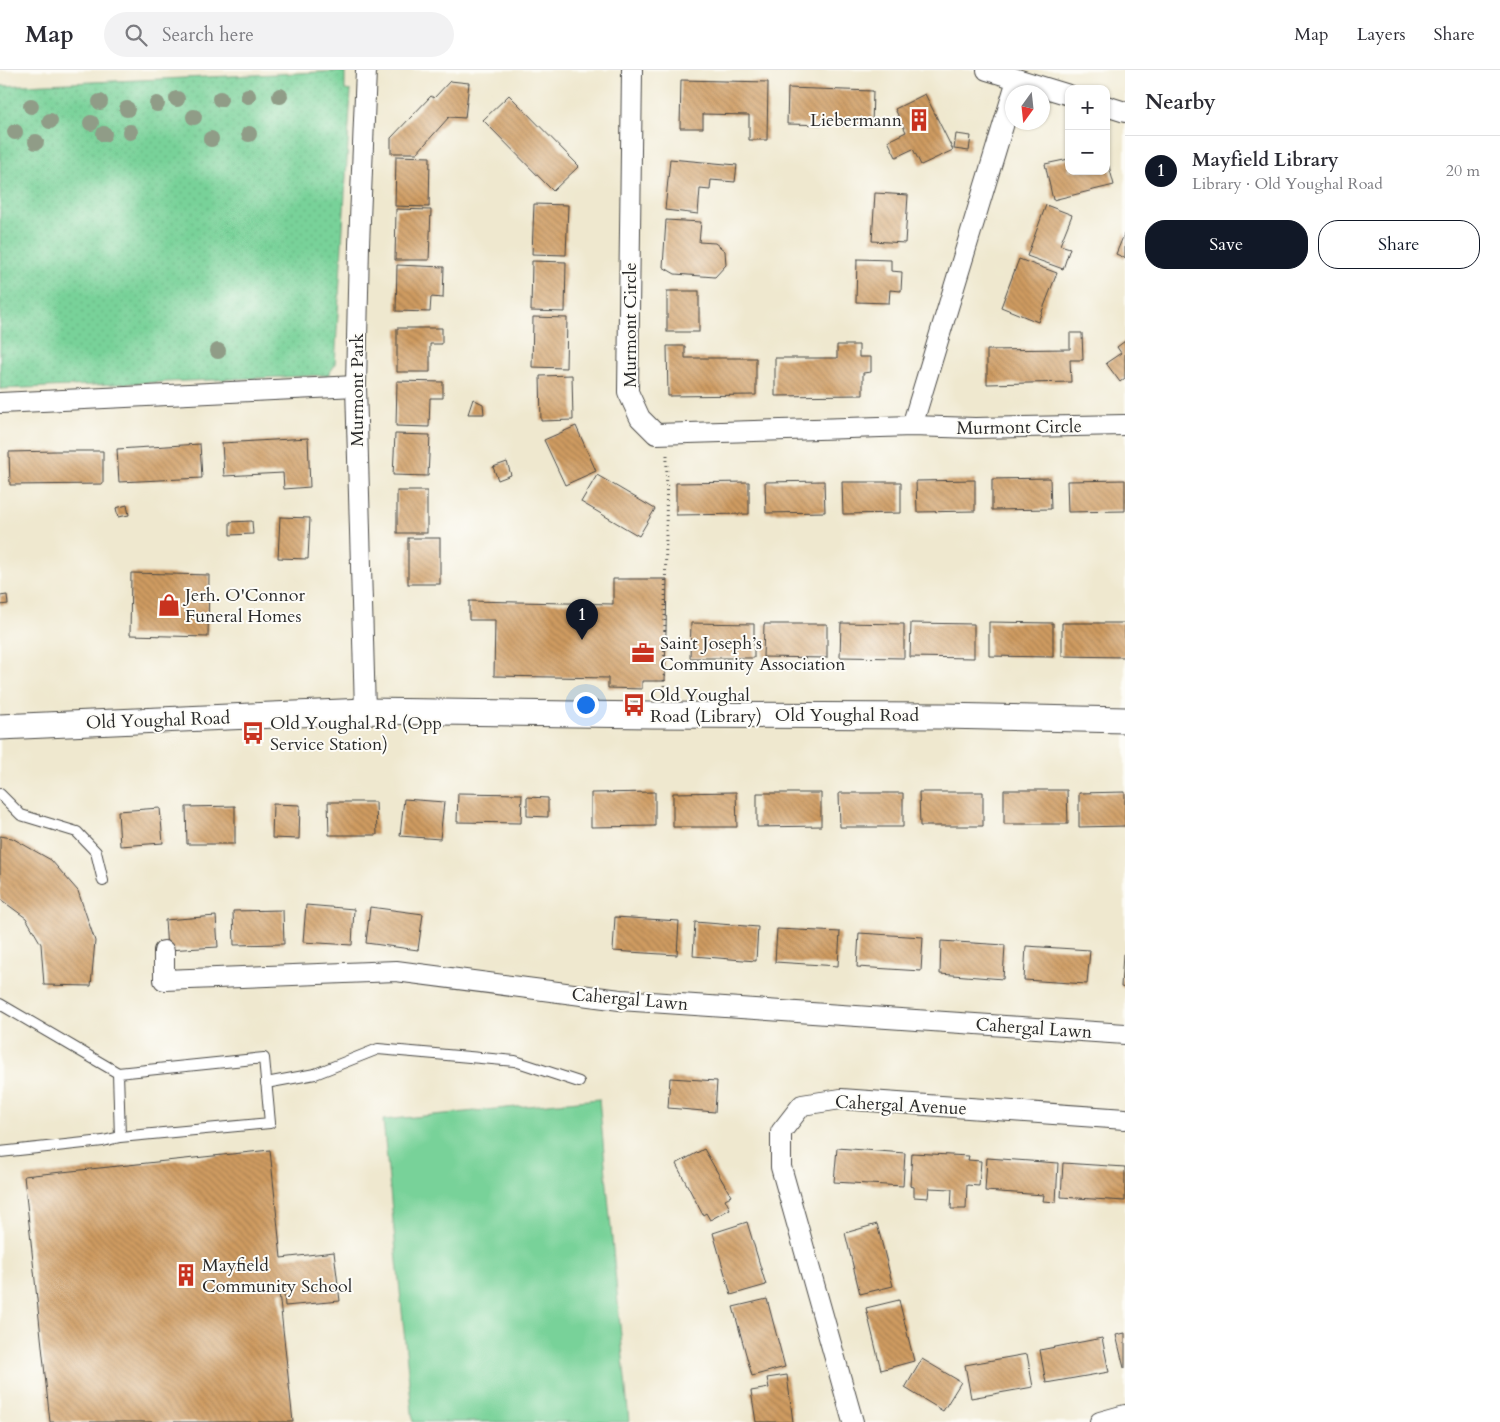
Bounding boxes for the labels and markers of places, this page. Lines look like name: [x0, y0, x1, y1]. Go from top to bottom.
building icon: Liebermann: [906, 107, 932, 133]
place label: Liebermann: [810, 108, 903, 133]
place label: Jerh. O'Connor Funeral Homes: [182, 583, 305, 629]
shop icon: Jerh. O'Connor Funeral Homes: [156, 592, 182, 618]
pin: 1: [566, 599, 598, 640]
place label: Saint Joseph’s Community Association: [660, 631, 846, 677]
office icon: Saint Joseph’s Community Association: [630, 640, 656, 666]
place label: Old Youghal Road (Library): [650, 683, 762, 729]
bus stop icon: Old Youghal Road (Library): [621, 692, 647, 718]
place label: Old Youghal Rd (Opp Service Station): [270, 711, 442, 757]
bus stop icon: Old Youghal Rd (Opp Service Station): [240, 720, 266, 746]
place label: Mayfield Community School: [202, 1253, 353, 1299]
building icon: Mayfield Community School: [173, 1262, 199, 1288]

